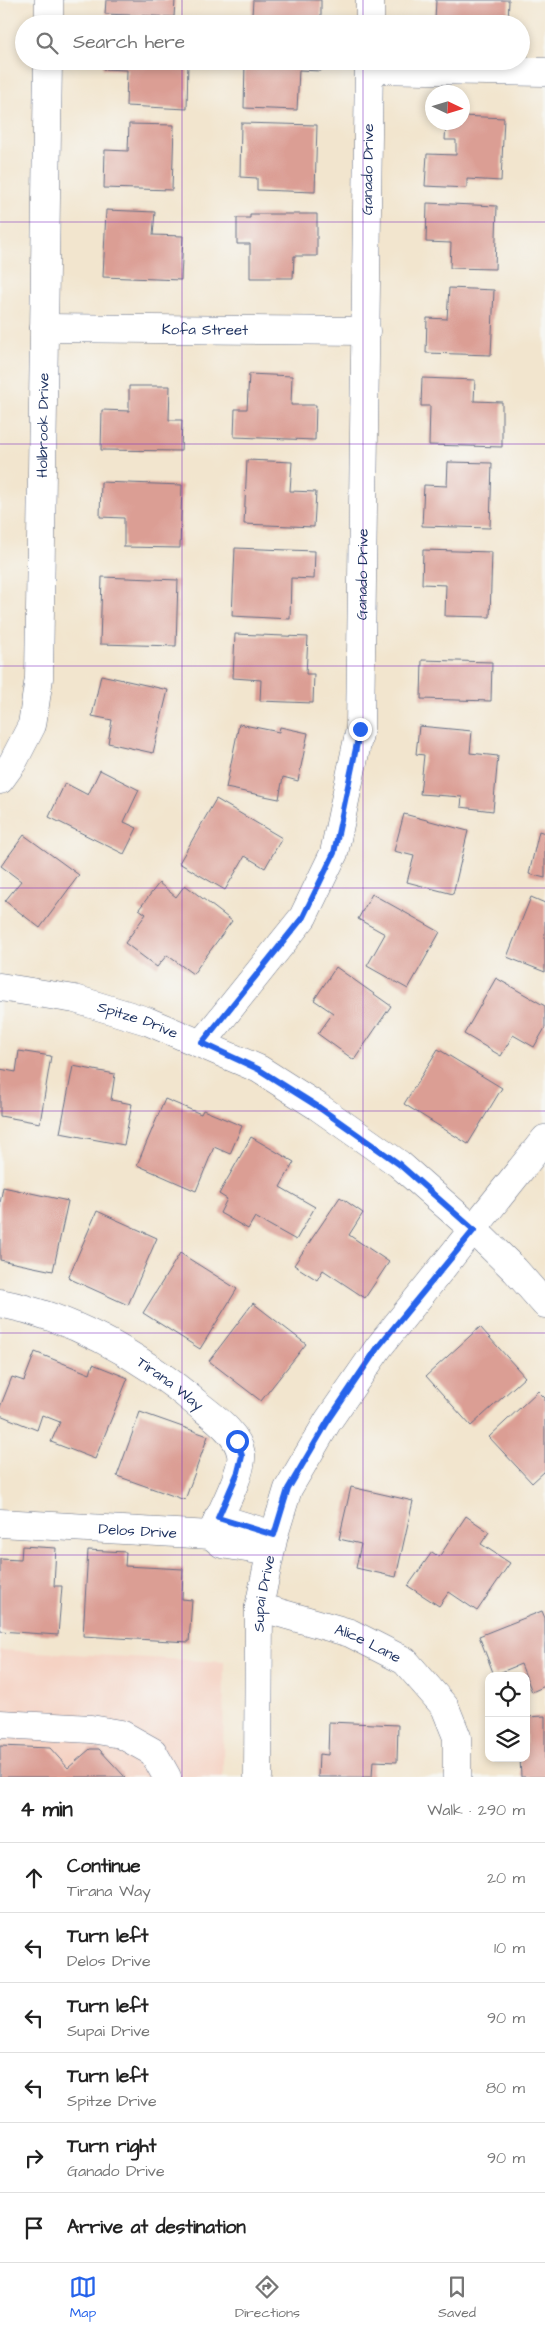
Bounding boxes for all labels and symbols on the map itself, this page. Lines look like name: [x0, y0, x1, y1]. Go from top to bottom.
north arrow: [425, 85, 470, 130]
street label: Ganado Drive: [357, 123, 379, 215]
street label: Kofa Street: [162, 319, 248, 341]
street label: Holbrook Drive: [32, 373, 54, 478]
street label: Ganado Drive: [351, 528, 374, 620]
route end: [349, 718, 372, 741]
street label: Spitze Drive: [95, 996, 181, 1044]
street label: Tirana Way: [132, 1352, 208, 1416]
route start: [226, 1430, 249, 1453]
street label: Delos Drive: [98, 1519, 177, 1544]
street label: Supai Drive: [249, 1553, 281, 1632]
street label: Alice Lane: [332, 1619, 405, 1668]

